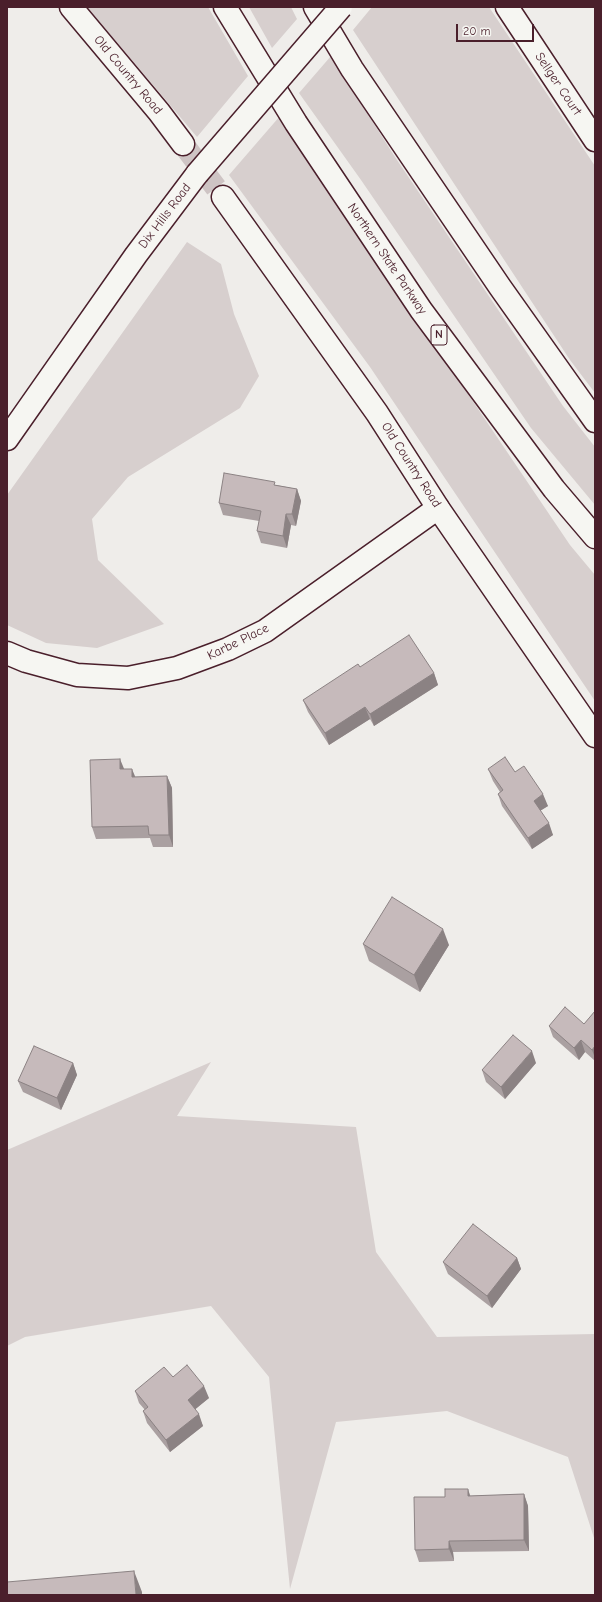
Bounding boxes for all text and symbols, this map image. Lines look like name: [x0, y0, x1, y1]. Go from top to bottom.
scale bar: [458, 16, 536, 42]
text: 20 m: [463, 24, 491, 38]
street label: Old Country Road: [90, 32, 166, 118]
street label: Sellger Court: [531, 50, 585, 118]
street label: Dix Hills Road: [135, 180, 195, 252]
street label: Northern State Parkway: [344, 200, 430, 318]
road number: N: [431, 325, 447, 345]
street label: Old Country Road: [378, 420, 444, 510]
street label: Karbe Place: [205, 620, 271, 664]

